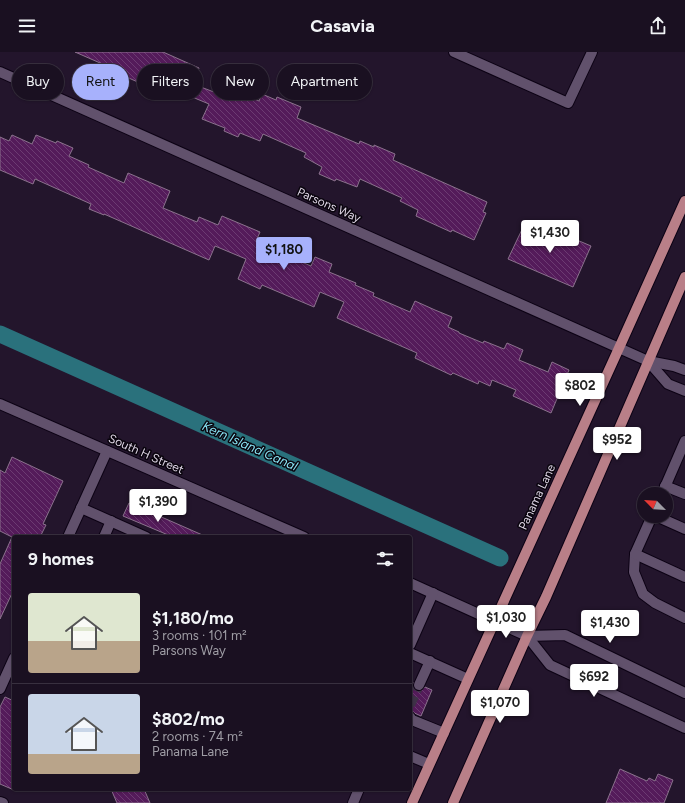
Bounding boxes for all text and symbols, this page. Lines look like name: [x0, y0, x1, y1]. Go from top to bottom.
icon: menu: [16, 15, 38, 37]
text: Casavia: [310, 15, 375, 37]
icon: share: [647, 15, 669, 37]
chip: Buy: [12, 64, 64, 100]
chip: Rent: [72, 64, 129, 100]
chip: Filters: [137, 64, 203, 100]
chip: New: [211, 64, 269, 100]
chip: Apartment: [277, 64, 372, 100]
street label: Parsons Way: [295, 185, 364, 226]
pin: $1,430: [517, 220, 583, 254]
text: $1,430: [530, 225, 570, 240]
pin: $1,180: [251, 237, 317, 271]
text: $1,180: [265, 242, 303, 257]
pin: $802: [556, 373, 604, 407]
text: $802: [564, 378, 596, 393]
water label: Kern Island Canal: [200, 418, 300, 474]
pin: $952: [593, 427, 641, 461]
street label: South H Street: [106, 431, 186, 477]
text: $952: [602, 432, 632, 447]
street label: Panama Lane: [516, 462, 558, 532]
north arrow: [637, 487, 673, 523]
map controls: [637, 487, 673, 523]
pin: $1,390: [125, 489, 191, 523]
text: $1,390: [138, 494, 178, 509]
icon: filters: [374, 548, 396, 570]
text: 9 homes: [28, 549, 94, 569]
pin: $1,030: [473, 605, 539, 639]
text: $1,180/mo: [152, 608, 234, 628]
icon: home: [60, 609, 108, 657]
text: $1,030: [486, 610, 526, 625]
pin: $1,430: [577, 610, 643, 644]
text: $1,430: [590, 615, 630, 630]
text: 3 rooms · 101 m²: [152, 628, 247, 643]
text: Parsons Way: [152, 643, 226, 658]
pin: $692: [570, 664, 618, 698]
text: $692: [579, 669, 609, 684]
pin: $1,070: [467, 690, 533, 724]
text: $1,070: [480, 695, 520, 710]
text: $802/mo: [152, 709, 225, 729]
icon: home: [60, 710, 108, 758]
text: 2 rooms · 74 m²: [152, 729, 243, 744]
text: Panama Lane: [152, 744, 229, 759]

